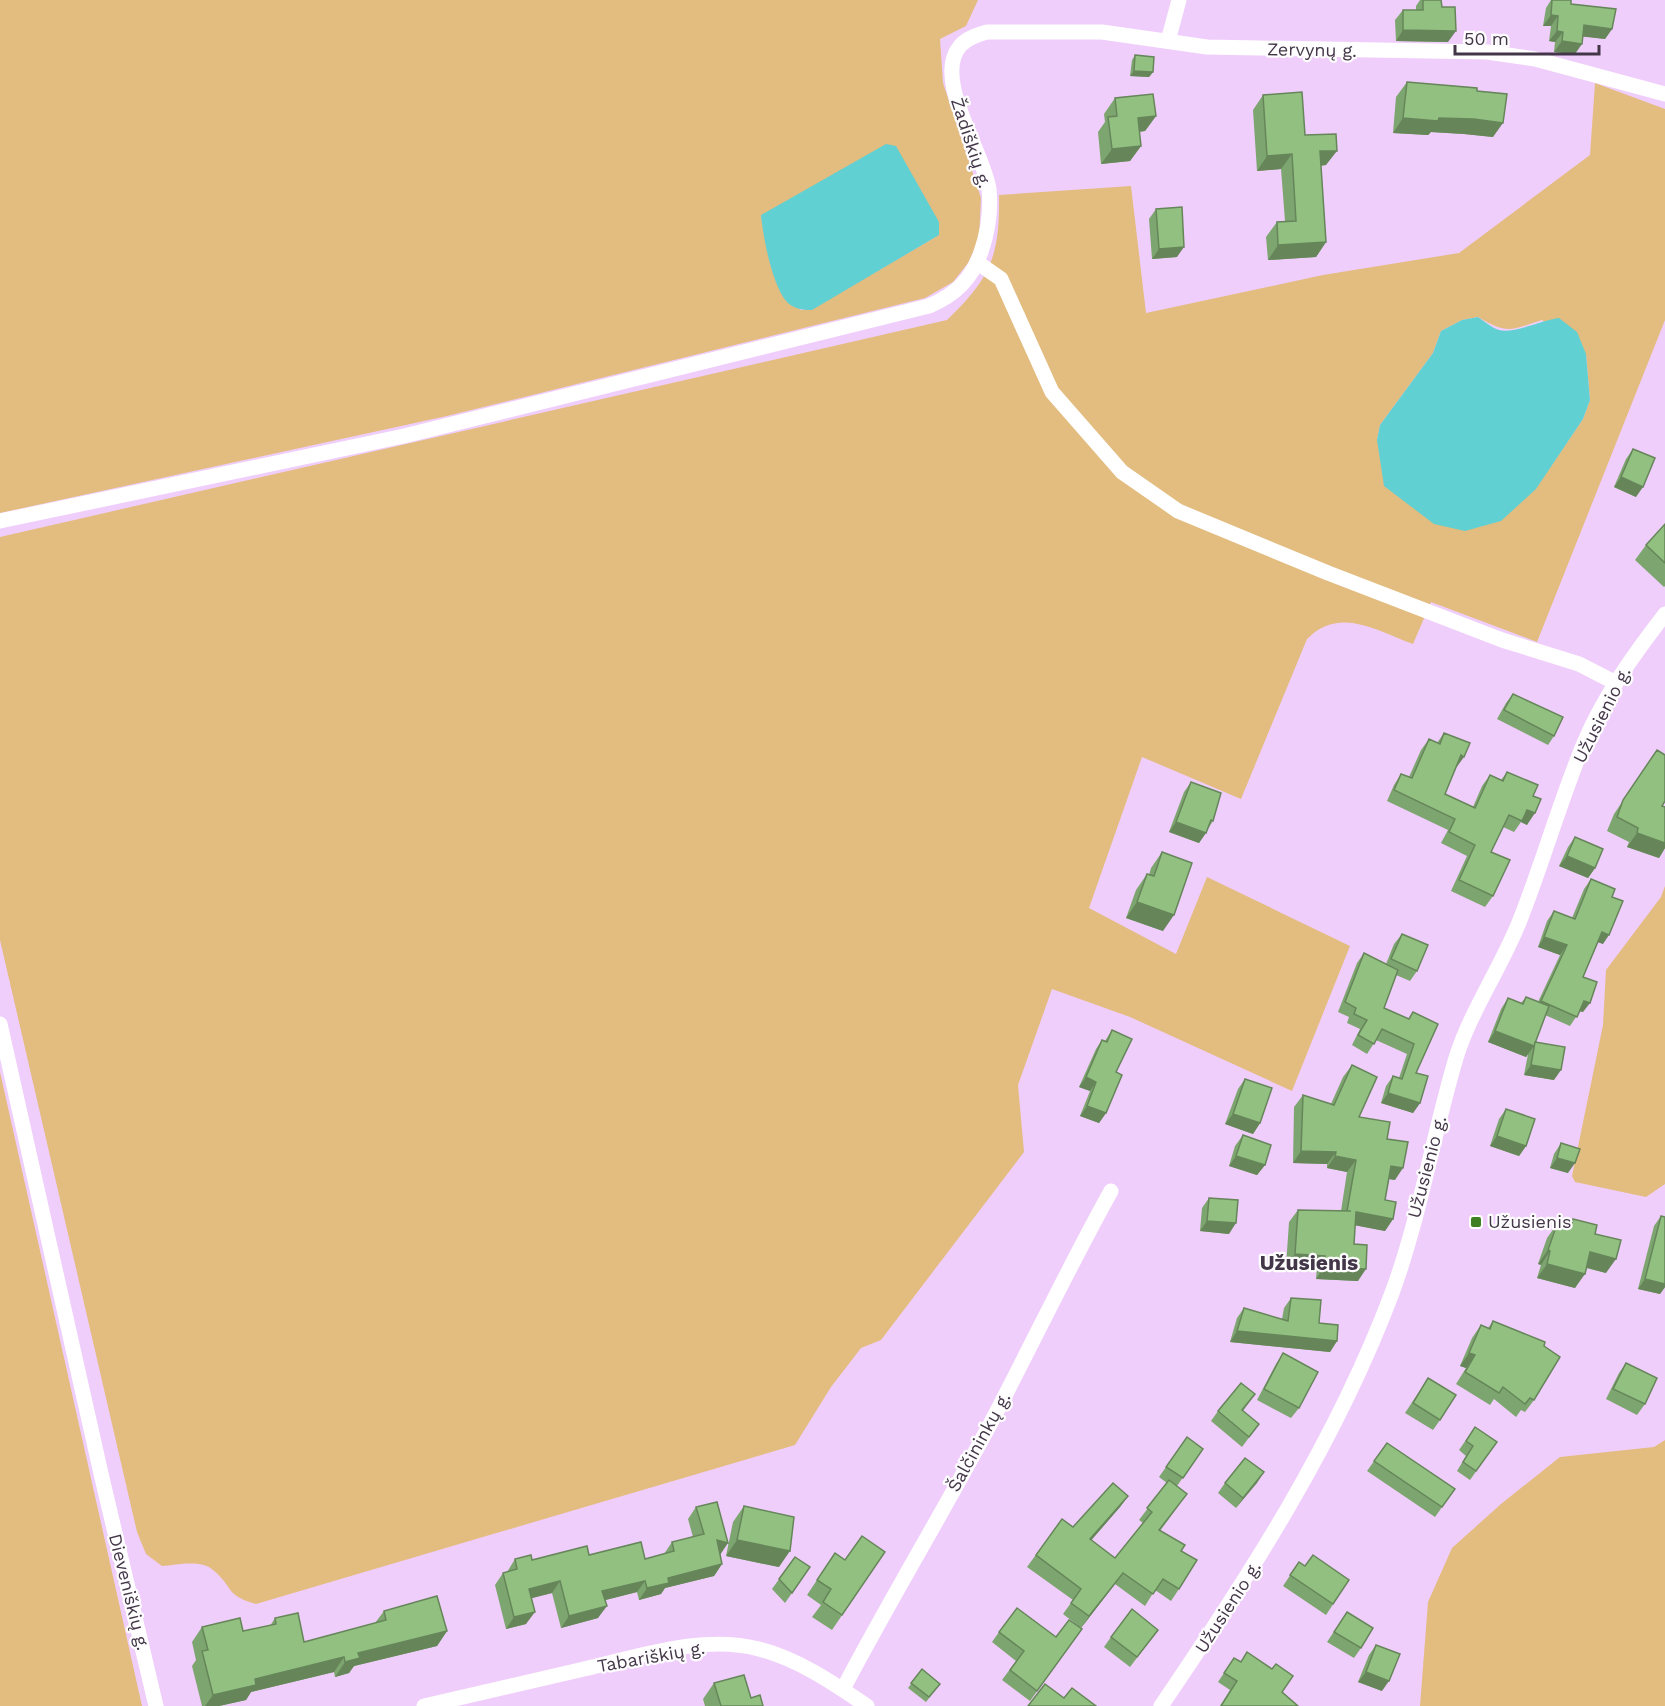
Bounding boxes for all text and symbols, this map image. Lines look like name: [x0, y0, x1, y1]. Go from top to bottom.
scale bar: [1455, 18, 1599, 56]
text: 50 m: [1464, 28, 1509, 49]
street label: Zervynų g.: [1267, 38, 1357, 61]
street label: Žadiškių g.: [947, 95, 996, 191]
street label: Užusienio g.: [1568, 663, 1635, 766]
street label: Užusienio g.: [1403, 1113, 1450, 1220]
place label: Užusienis: [1488, 1211, 1571, 1232]
marker: Užusienis: [1469, 1215, 1483, 1229]
district label: Užusienis: [1260, 1250, 1358, 1275]
street label: Šalčininkų g.: [943, 1388, 1015, 1495]
street label: Dieveniškių g.: [105, 1531, 154, 1652]
street label: Užusienio g.: [1190, 1557, 1265, 1657]
street label: Tabariškių g.: [595, 1637, 706, 1676]

